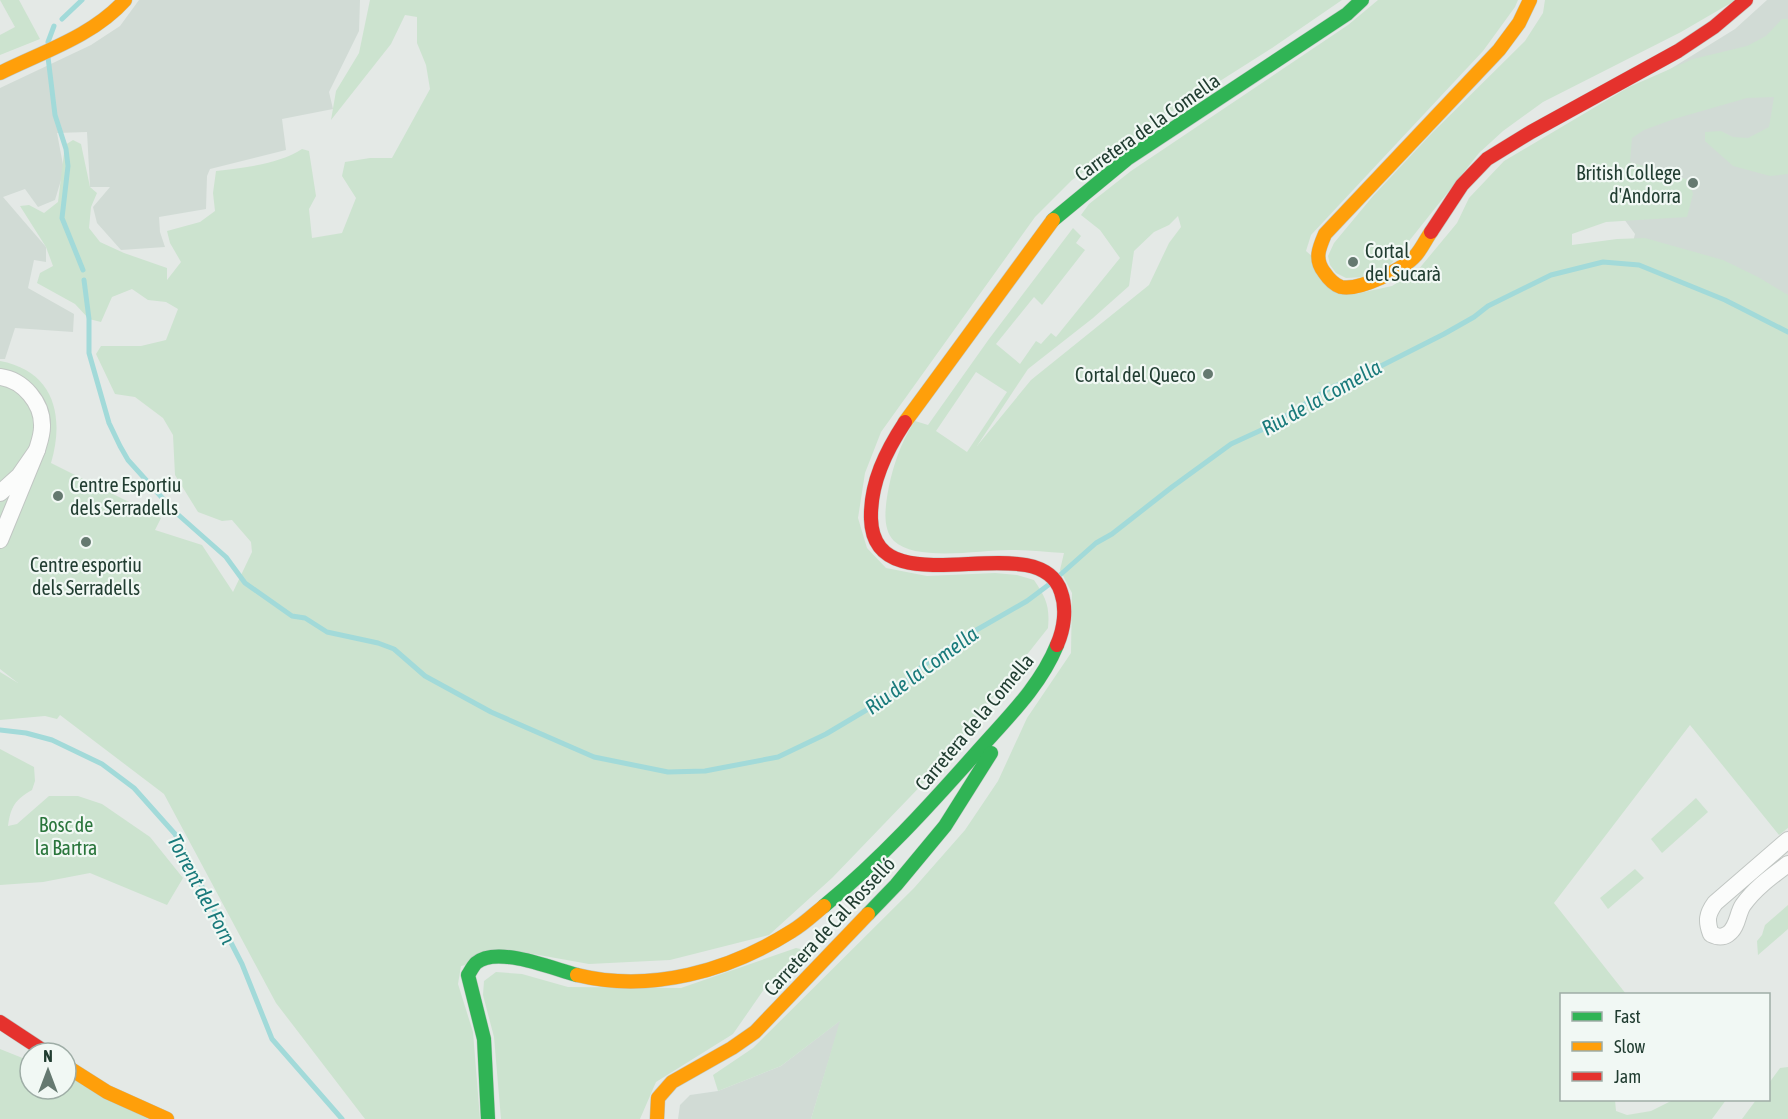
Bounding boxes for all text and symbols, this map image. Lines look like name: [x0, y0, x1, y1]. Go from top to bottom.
street label: Carretera de la Comella: [1070, 68, 1224, 186]
place label: British College d'Andorra: [1576, 161, 1681, 207]
marker: British College d'Andorra: [1686, 176, 1700, 190]
place label: Cortal del Sucarà: [1365, 239, 1441, 285]
marker: Cortal del Sucarà: [1346, 255, 1360, 269]
water label: Riu de la Comella: [1257, 354, 1385, 440]
place label: Cortal del Queco: [1075, 363, 1196, 386]
marker: Cortal del Queco: [1201, 367, 1215, 381]
place label: Centre Esportiu dels Serradells: [70, 473, 181, 519]
marker: Centre Esportiu dels Serradells: [51, 489, 65, 503]
marker: Centre esportiu dels Serradells: [79, 535, 93, 549]
place label: Centre esportiu dels Serradells: [30, 553, 142, 599]
water label: Riu de la Comella: [860, 621, 982, 719]
street label: Carretera de la Comella: [910, 649, 1038, 795]
park label: Bosc de la Bartra: [35, 813, 97, 859]
water label: Torrent del Forn: [163, 830, 241, 948]
street label: Carretera de Cal Rosselló: [759, 852, 899, 1000]
legend: [1560, 993, 1770, 1101]
text: Fast: [1614, 1006, 1641, 1027]
text: Slow: [1614, 1036, 1645, 1057]
north arrow: [18, 1041, 78, 1101]
text: N: [43, 1047, 53, 1065]
text: Jam: [1614, 1066, 1641, 1087]

